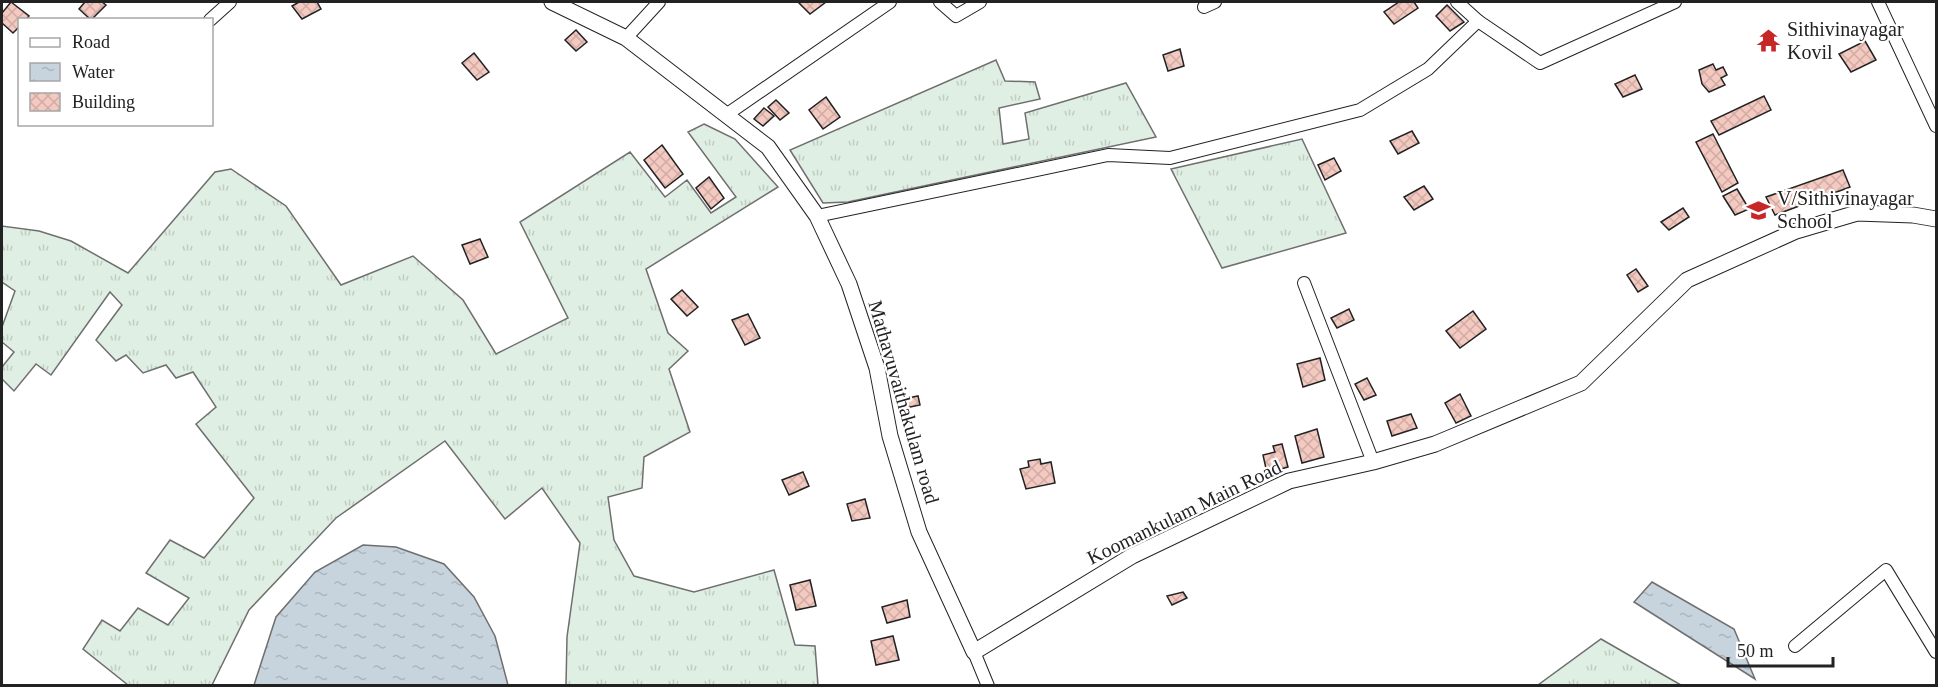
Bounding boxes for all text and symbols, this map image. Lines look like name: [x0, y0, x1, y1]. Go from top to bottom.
legend: [18, 18, 213, 126]
place label: Sithivinayagar Kovil: [1787, 18, 1904, 63]
temple icon: Sithivinayagar Kovil: [1756, 28, 1782, 54]
text: Road: [72, 32, 110, 52]
text: Water: [72, 62, 115, 82]
text: Building: [72, 92, 135, 112]
place label: V/Sithivinayagar School: [1777, 187, 1914, 232]
school or university icon: V/Sithivinayagar School: [1746, 197, 1772, 223]
street label: Mathavuvaithakulam road: [864, 298, 944, 506]
street label: Koomankulam Main Road: [1083, 455, 1285, 569]
scale bar: [1728, 630, 1833, 668]
text: 50 m: [1737, 641, 1774, 661]

